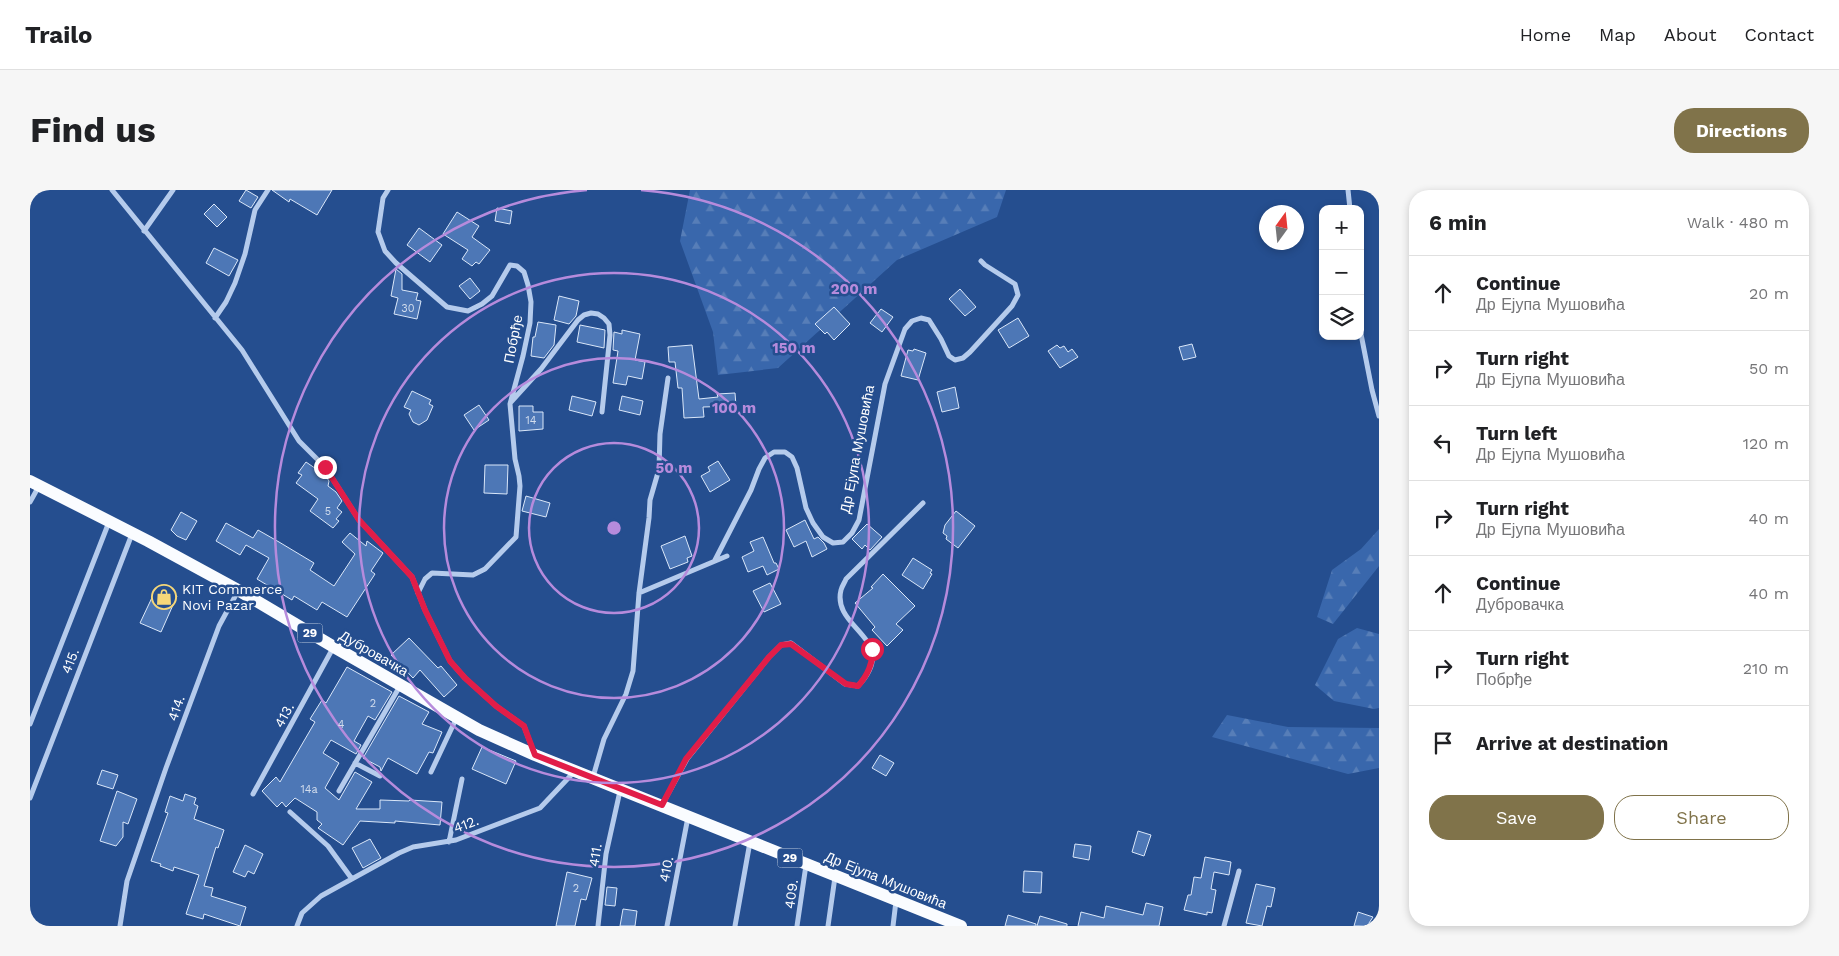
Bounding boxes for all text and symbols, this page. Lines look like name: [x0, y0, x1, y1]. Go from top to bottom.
text: Trailo: [25, 21, 92, 49]
text: Home: [1520, 24, 1571, 45]
text: Map: [1599, 24, 1636, 45]
text: About: [1664, 24, 1716, 45]
text: Contact: [1744, 24, 1814, 45]
button: Directions: [1674, 108, 1809, 153]
text: Find us: [30, 109, 156, 151]
north arrow: [1259, 205, 1304, 250]
map controls: [1319, 205, 1364, 340]
button: +: [1319, 205, 1364, 250]
text: 6 min: [1429, 210, 1487, 235]
text: Walk · 480 m: [1687, 213, 1789, 232]
button: −: [1319, 250, 1364, 295]
text: Continue: [1476, 272, 1560, 295]
icon: ahead: [1429, 279, 1457, 307]
text: 200 m: [831, 280, 877, 298]
text: 20 m: [1749, 284, 1789, 303]
button: layers: [1319, 295, 1364, 340]
text: Др Ејупа Мушовића: [1476, 295, 1625, 314]
house number: 30: [401, 302, 415, 315]
street label: Побрђе: [500, 313, 526, 365]
text: 150 m: [772, 339, 816, 357]
text: Turn right: [1476, 347, 1569, 370]
icon: right: [1429, 354, 1457, 382]
text: 50 m: [1749, 359, 1789, 378]
text: Др Ејупа Мушовића: [1476, 370, 1625, 389]
street label: Др Ејупа Мушовића: [837, 383, 877, 514]
text: 100 m: [712, 399, 756, 417]
house number: 14: [525, 414, 537, 427]
text: Turn left: [1476, 422, 1557, 445]
icon: left: [1429, 429, 1457, 457]
text: 120 m: [1743, 434, 1789, 453]
text: Др Ејупа Мушовића: [1476, 445, 1625, 464]
route end: [314, 456, 337, 479]
text: 50 m: [656, 459, 692, 477]
text: Turn right: [1476, 497, 1569, 520]
icon: right: [1429, 504, 1457, 532]
house number: 5: [325, 505, 331, 518]
text: 40 m: [1749, 509, 1789, 528]
centre of rings: [605, 519, 623, 537]
text: Др Ејупа Мушовића: [1476, 520, 1625, 539]
text: Continue: [1476, 572, 1560, 595]
icon: ahead: [1429, 579, 1457, 607]
place label: KIT Commerce Novi Pazar: [182, 581, 282, 613]
shop icon: KIT Commerce Novi Pazar: [151, 584, 177, 610]
text: 40 m: [1749, 584, 1789, 603]
text: Дубровачка: [1476, 595, 1564, 614]
road number: 29: [298, 623, 322, 642]
street label: Дубровачка: [337, 627, 411, 679]
route start: [861, 638, 884, 661]
street label: 415.: [58, 646, 82, 676]
text: Turn right: [1476, 647, 1569, 670]
icon: right: [1429, 654, 1457, 682]
text: 210 m: [1743, 659, 1789, 678]
text: Побрђе: [1476, 670, 1532, 689]
street label: 414.: [164, 693, 188, 723]
house number: 2: [370, 697, 376, 710]
street label: 413.: [271, 700, 297, 730]
house number: 4: [338, 718, 345, 731]
icon: arrive: [1429, 729, 1457, 757]
text: Arrive at destination: [1476, 732, 1668, 755]
house number: 14a: [300, 783, 318, 796]
button: Save: [1429, 795, 1604, 840]
button: Share: [1614, 795, 1789, 840]
street label: 412.: [451, 812, 481, 836]
street label: 411.: [585, 842, 605, 868]
road number: 29: [778, 848, 802, 868]
street label: Др Ејупа Мушовића: [823, 848, 950, 912]
street label: 410.: [656, 855, 676, 883]
street label: 409.: [781, 878, 801, 910]
house number: 2: [573, 882, 579, 895]

